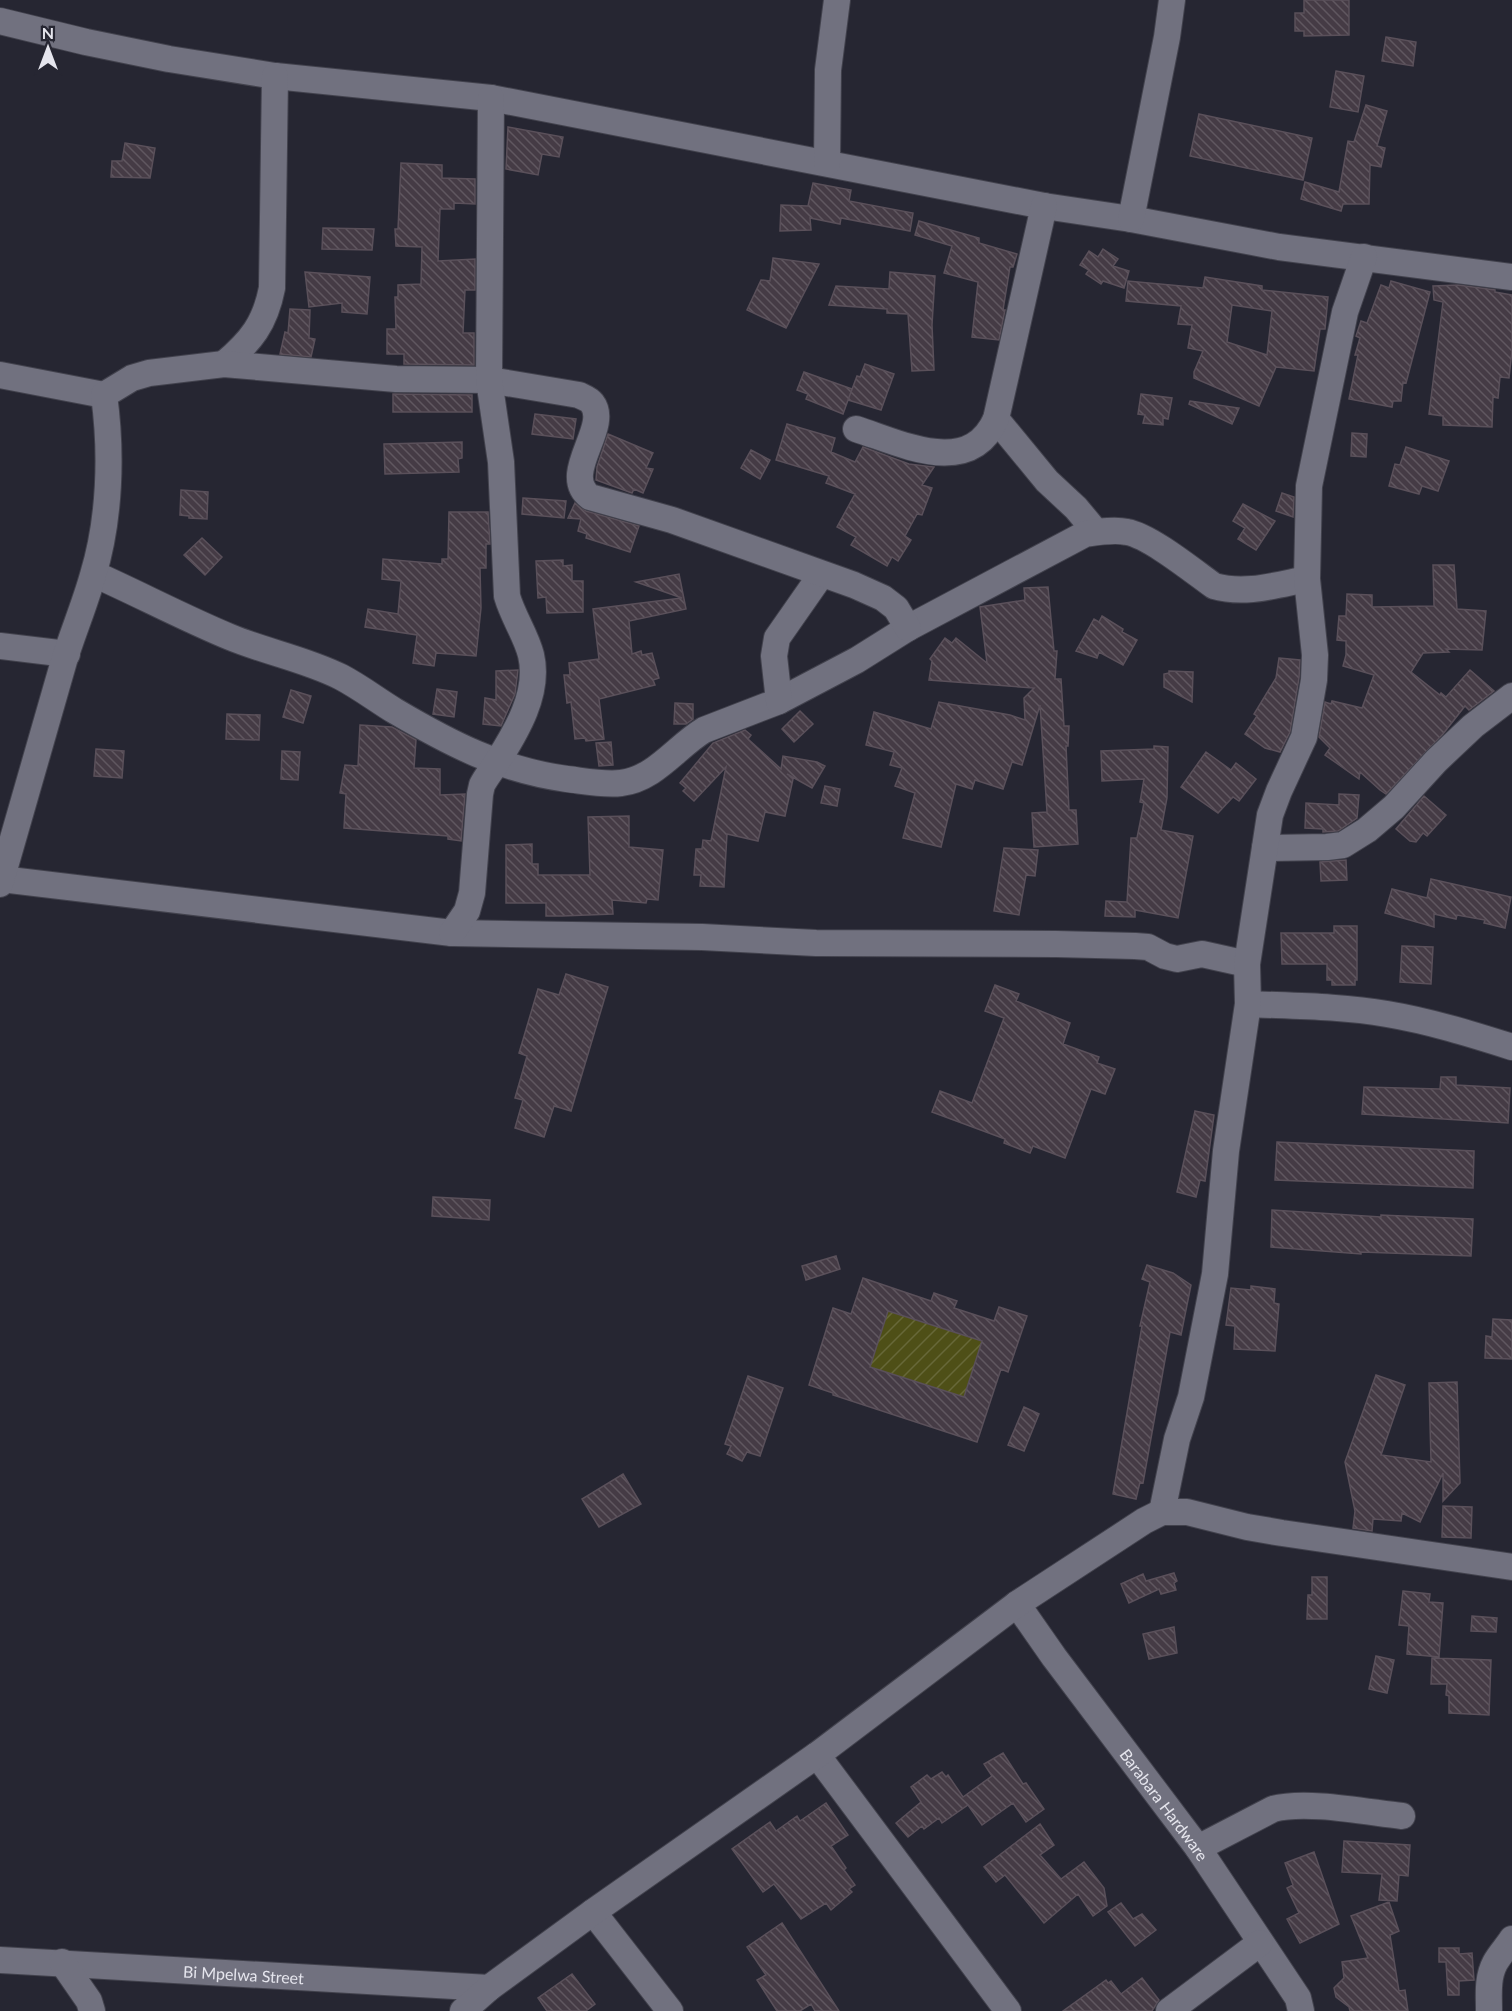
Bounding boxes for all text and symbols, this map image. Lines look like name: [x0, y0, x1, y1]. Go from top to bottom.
north arrow: [18, 18, 78, 78]
text: N: [42, 23, 54, 42]
street label: Barabara Hardware: [1117, 1744, 1213, 1864]
street label: Bi Mpelwa Street: [183, 1961, 305, 1987]

